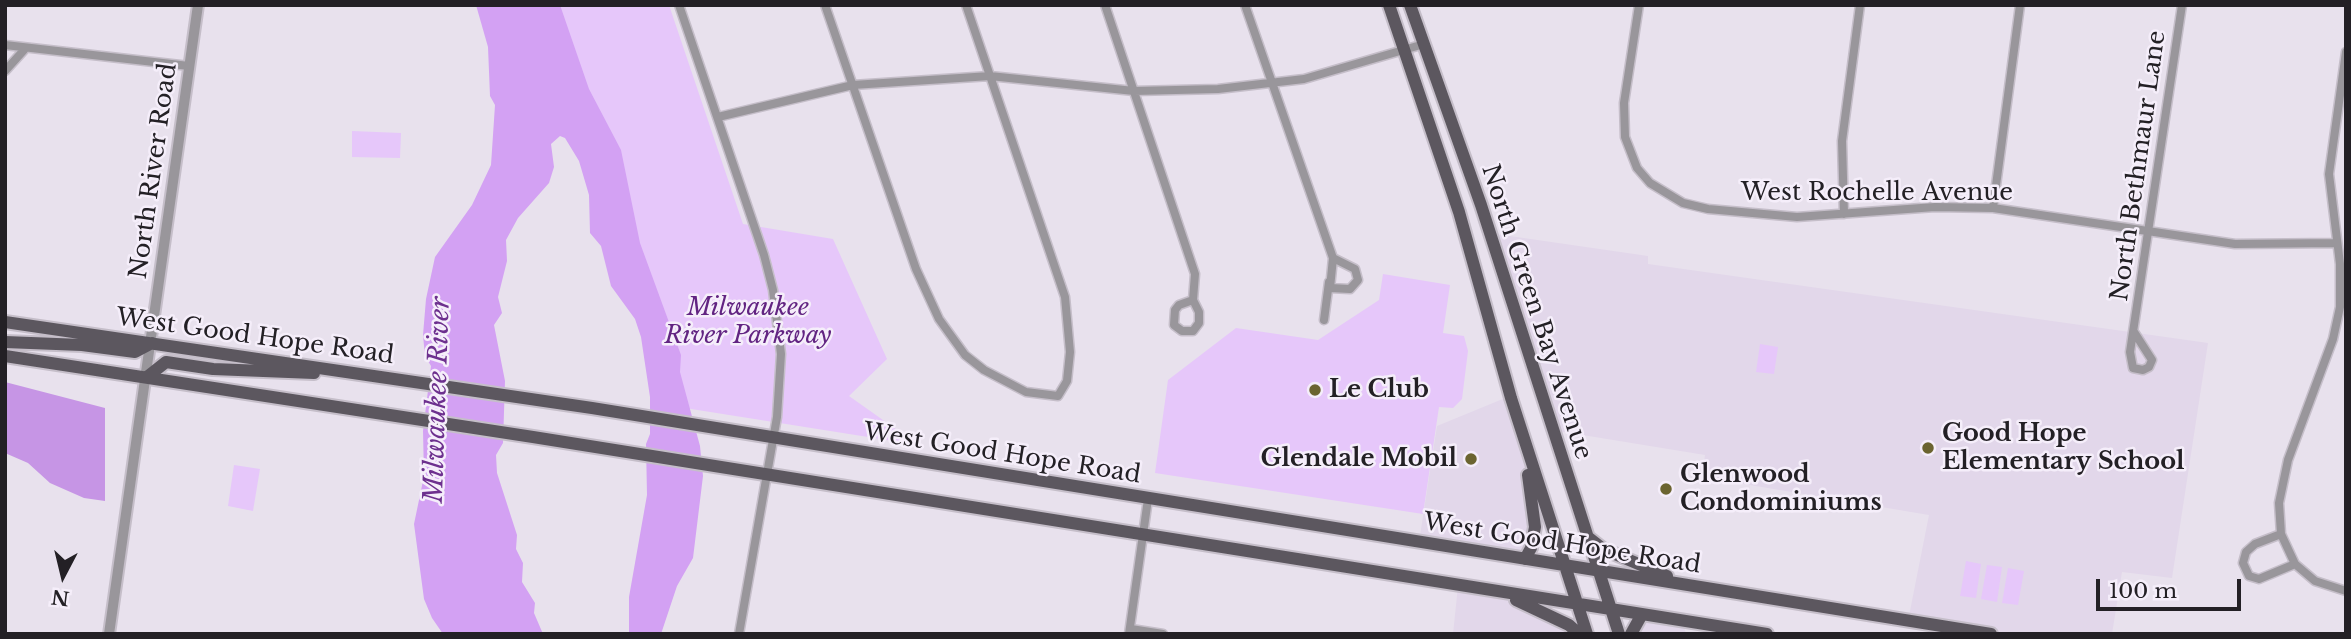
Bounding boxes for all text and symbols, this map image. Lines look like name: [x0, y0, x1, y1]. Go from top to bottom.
street label: North Bethmaur Lane: [2106, 29, 2172, 303]
street label: North River Road: [125, 61, 183, 281]
street label: North Green Bay Avenue: [1475, 161, 1597, 463]
street label: West Rochelle Avenue: [1741, 179, 2013, 207]
park label: Milwaukee River Parkway: [665, 294, 831, 350]
water label: Milwaukee River: [419, 296, 457, 504]
street label: West Good Hope Road: [114, 303, 396, 371]
place label: Le Club: [1329, 376, 1429, 404]
marker: Le Club: [1307, 382, 1323, 398]
street label: West Good Hope Road: [861, 418, 1143, 490]
place label: Good Hope Elementary School: [1942, 420, 2184, 476]
marker: Good Hope Elementary School: [1920, 440, 1936, 456]
place label: Glendale Mobil: [1260, 445, 1457, 473]
marker: Glendale Mobil: [1463, 451, 1479, 467]
place label: Glenwood Condominiums: [1680, 461, 1882, 517]
marker: Glenwood Condominiums: [1658, 481, 1674, 497]
street label: West Good Hope Road: [1421, 508, 1703, 580]
north arrow: [28, 541, 98, 611]
scale bar: [2099, 566, 2244, 610]
text: 100 m: [2109, 578, 2177, 604]
text: N: [50, 585, 71, 610]

